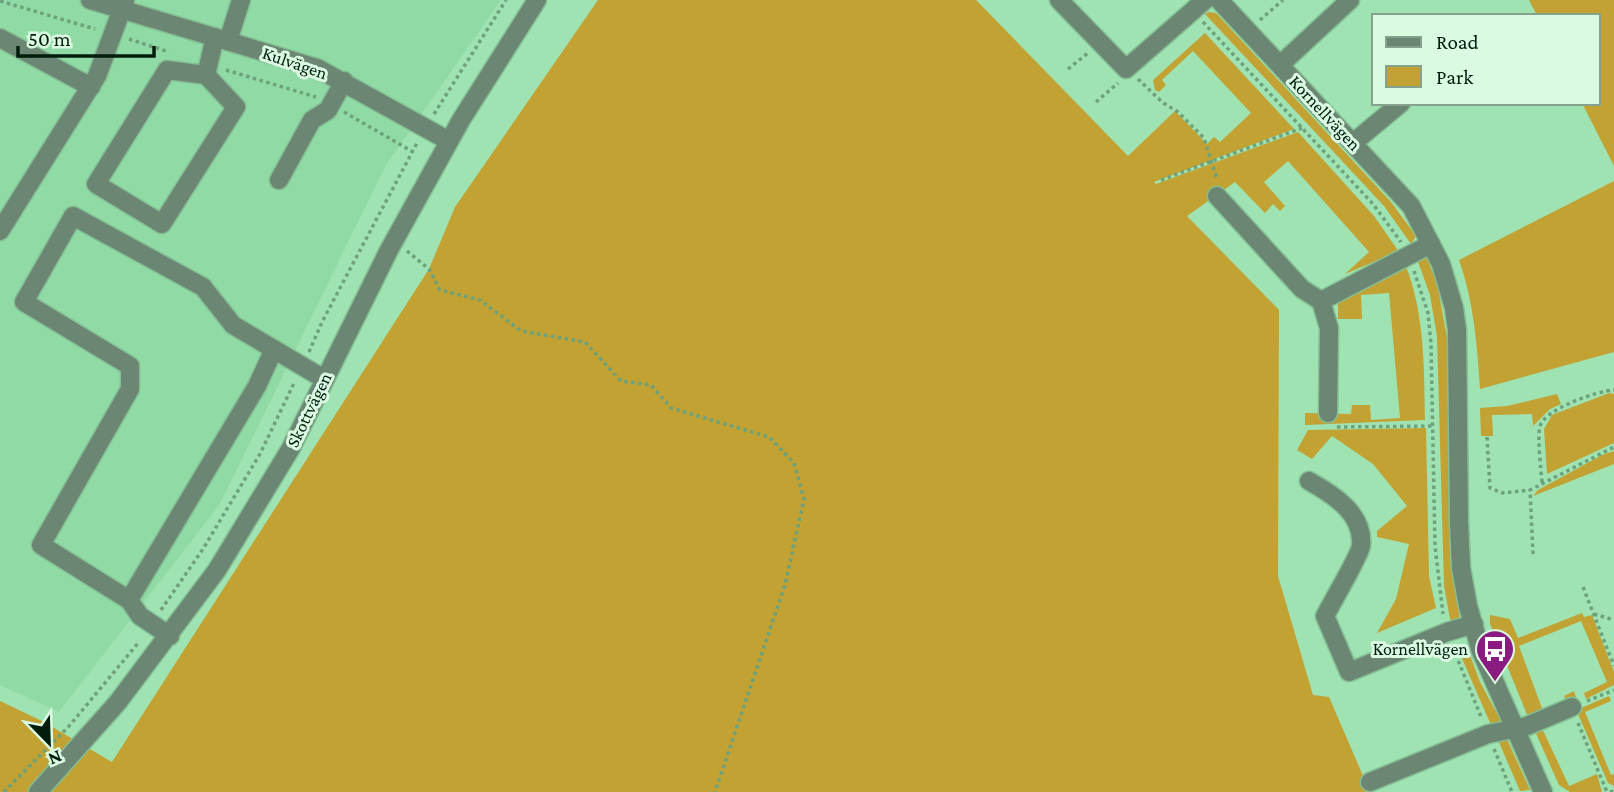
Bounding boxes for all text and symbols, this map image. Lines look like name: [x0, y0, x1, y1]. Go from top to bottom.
scale bar: [18, 14, 154, 58]
legend: [1372, 14, 1600, 105]
text: 50 m: [28, 27, 71, 51]
text: Road: [1436, 30, 1479, 54]
street label: Kulvägen: [260, 43, 330, 83]
text: Park: [1436, 65, 1473, 89]
street label: Kornellvägen: [1285, 71, 1365, 155]
street label: Skottvägen: [282, 369, 336, 450]
bus stop icon: Kornellvägen: [1474, 628, 1516, 683]
place label: Kornellvägen: [1373, 639, 1468, 659]
north arrow: [14, 708, 84, 778]
text: N: [45, 746, 66, 770]

